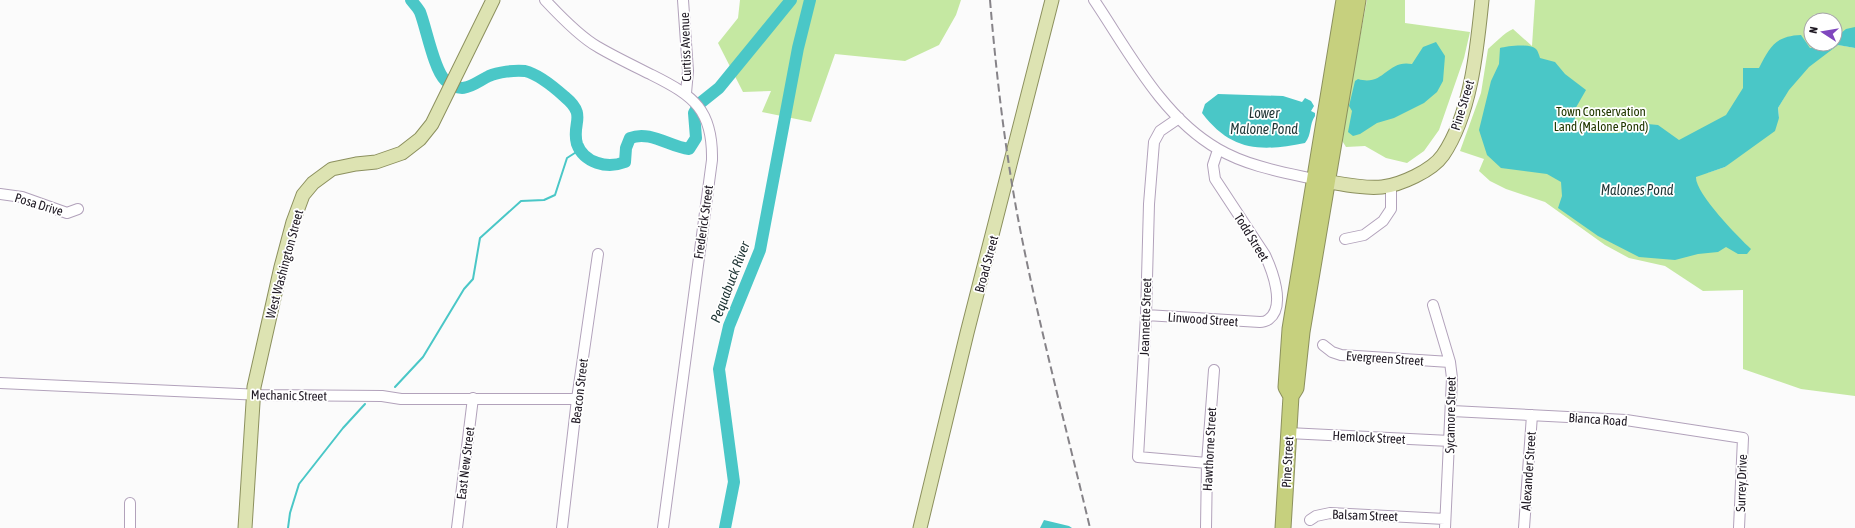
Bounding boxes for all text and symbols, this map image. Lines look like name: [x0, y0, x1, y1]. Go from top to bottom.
street label: Curtiss Avenue: [677, 12, 694, 82]
north arrow: [1803, 12, 1843, 52]
text: N: [1807, 25, 1820, 34]
street label: Pine Street: [1448, 78, 1477, 132]
park label: Town Conservation Land (Malone Pond): [1554, 104, 1648, 134]
water label: Lower Malone Pond: [1230, 105, 1298, 137]
water label: Malones Pond: [1601, 182, 1674, 198]
street label: Frederick Street: [691, 184, 716, 260]
street label: Posa Drive: [13, 190, 65, 219]
street label: West Washington Street: [263, 208, 306, 320]
street label: Todd Street: [1231, 211, 1272, 264]
street label: Broad Street: [972, 234, 1001, 294]
water label: Pequabuck River: [707, 238, 753, 325]
street label: Jeannette Street: [1137, 277, 1154, 356]
street label: Linwood Street: [1167, 310, 1239, 329]
street label: Evergreen Street: [1346, 348, 1425, 369]
street label: Beacon Street: [568, 357, 591, 425]
street label: Sycamore Street: [1442, 376, 1459, 454]
street label: Mechanic Street: [251, 387, 327, 404]
street label: Hawthorne Street: [1200, 407, 1219, 491]
street label: Bianca Road: [1568, 410, 1628, 429]
street label: East New Street: [454, 426, 477, 500]
street label: Hemlock Street: [1332, 428, 1406, 447]
street label: Alexander Street: [1518, 431, 1539, 511]
street label: Pine Street: [1279, 436, 1296, 488]
street label: Surrey Drive: [1733, 454, 1750, 512]
street label: Balsam Street: [1332, 507, 1398, 524]

